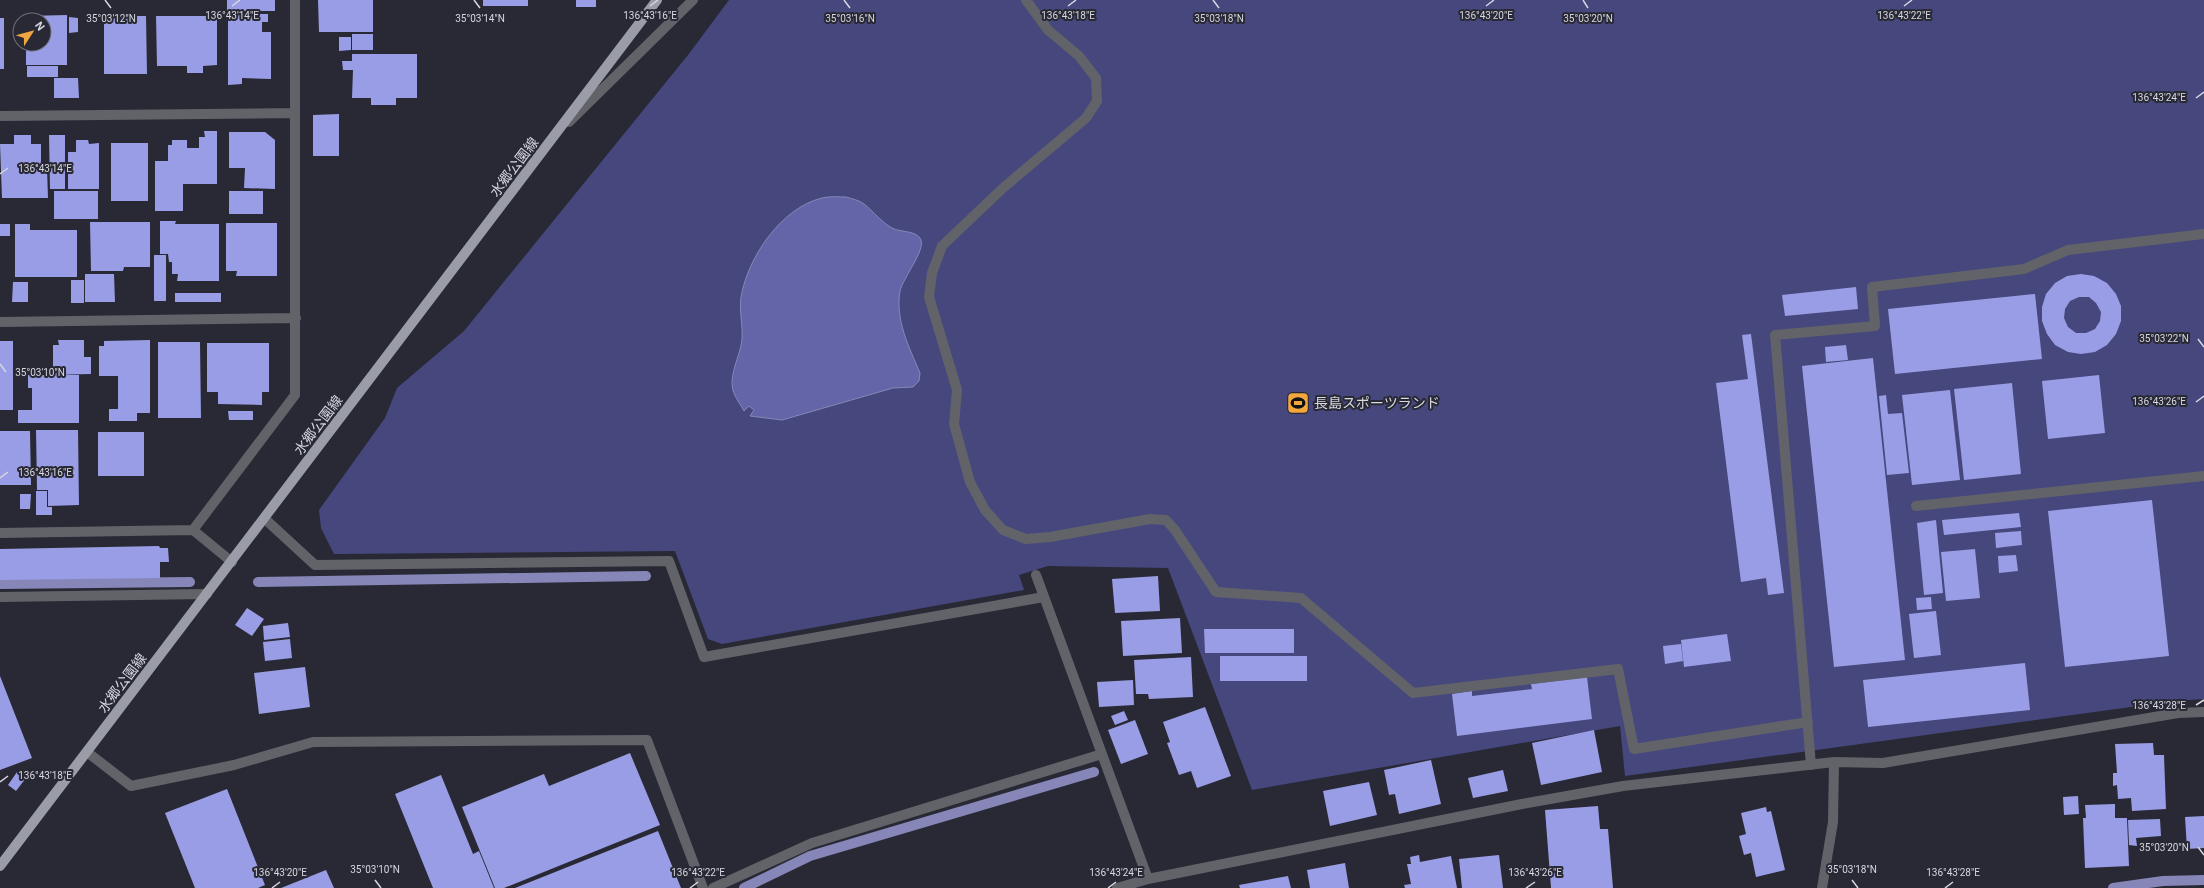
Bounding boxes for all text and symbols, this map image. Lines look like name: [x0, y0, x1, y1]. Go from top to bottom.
text: 136°43'14"E: [205, 10, 259, 21]
text: 136°43'16"E: [623, 10, 677, 21]
text: 136°43'18"E: [1041, 10, 1095, 21]
text: 136°43'20"E: [1459, 10, 1513, 21]
text: 136°43'22"E: [1877, 10, 1931, 21]
north arrow: [12, 12, 52, 52]
text: 35°03'12"N: [86, 13, 136, 24]
text: 35°03'14"N: [455, 13, 505, 24]
text: 35°03'16"N: [825, 13, 875, 24]
text: 35°03'18"N: [1194, 13, 1244, 24]
text: 35°03'20"N: [1563, 13, 1613, 24]
text: N: [32, 19, 47, 34]
text: 136°43'24"E: [2132, 92, 2186, 103]
street label: 水郷公園線: [487, 134, 541, 200]
text: 136°43'14"E: [18, 163, 72, 174]
text: 35°03'22"N: [2139, 333, 2189, 344]
text: 35°03'10"N: [15, 367, 65, 378]
sports icon: 長島スポーツランド: [1285, 390, 1311, 416]
street label: 水郷公園線: [291, 392, 345, 458]
place label: 長島スポーツランド: [1314, 395, 1440, 411]
text: 136°43'26"E: [2132, 396, 2186, 407]
text: 136°43'16"E: [18, 467, 72, 478]
street label: 水郷公園線: [95, 650, 149, 716]
text: 136°43'28"E: [2132, 700, 2186, 711]
text: 136°43'18"E: [18, 770, 72, 781]
text: 35°03'20"N: [2139, 842, 2189, 853]
text: 35°03'10"N: [350, 864, 400, 875]
text: 35°03'18"N: [1827, 864, 1877, 875]
text: 136°43'20"E: [253, 867, 307, 878]
text: 136°43'22"E: [671, 867, 725, 878]
text: 136°43'24"E: [1089, 867, 1143, 878]
text: 136°43'26"E: [1508, 867, 1562, 878]
text: 136°43'28"E: [1926, 867, 1980, 878]

